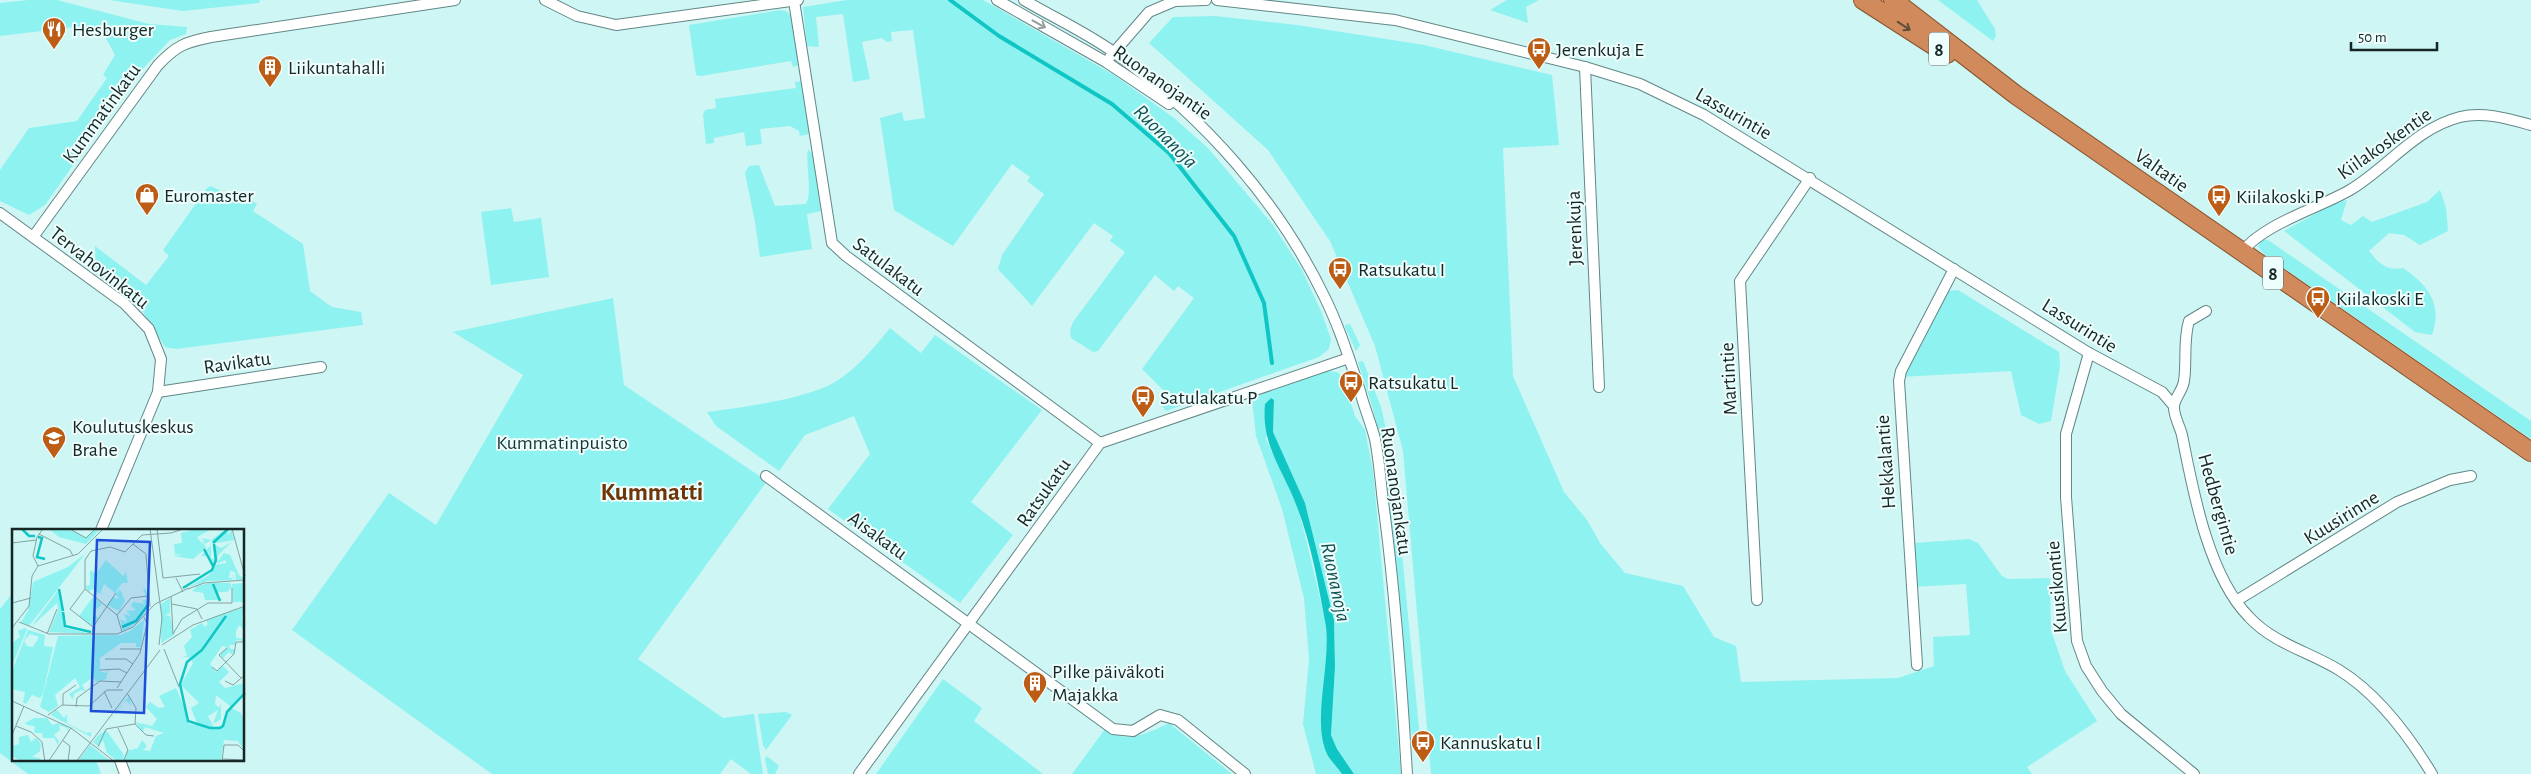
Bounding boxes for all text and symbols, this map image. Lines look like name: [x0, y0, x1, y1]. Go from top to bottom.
restaurant icon: Hesburger: [41, 16, 67, 50]
one-way arrow: [1032, 19, 1047, 29]
place label: Hesburger: [72, 20, 155, 40]
scale bar: [2351, 20, 2437, 52]
one-way arrow: [1896, 22, 1910, 32]
text: 50 m: [2358, 30, 2387, 45]
road number: 8: [1929, 33, 1949, 66]
bus stop icon: Jerenkuja E: [1526, 36, 1552, 70]
place label: Jerenkuja E: [1556, 40, 1644, 60]
street label: Ruonanojantie: [1110, 42, 1215, 124]
building icon: Liikuntahalli: [257, 54, 283, 88]
place label: Liikuntahalli: [288, 58, 385, 78]
street label: Kummatinkatu: [59, 60, 145, 167]
street label: Lassurintie: [1692, 84, 1775, 144]
water label: Ruonanoja: [1130, 100, 1202, 172]
street label: Kiilakoskentie: [2334, 104, 2435, 183]
street label: Valtatie: [2131, 145, 2192, 196]
shop icon: Euromaster: [134, 182, 160, 216]
bus stop icon: Kiilakoski P: [2206, 183, 2232, 217]
place label: Euromaster: [164, 186, 254, 206]
place label: Kiilakoski P: [2236, 187, 2324, 207]
street label: Jerenkuja: [1564, 190, 1586, 266]
street label: Tervahovinkatu: [46, 223, 153, 313]
street label: Satulakatu: [849, 234, 928, 300]
bus stop icon: Ratsukatu I: [1327, 256, 1353, 290]
road number: 8: [2263, 256, 2283, 290]
place label: Ratsukatu I: [1358, 260, 1445, 280]
bus stop icon: Kiilakoski E: [2305, 285, 2331, 319]
place label: Kiilakoski E: [2336, 289, 2424, 309]
street label: Lassurintie: [2038, 295, 2121, 357]
street label: Martintie: [1717, 342, 1741, 416]
street label: Ravikatu: [202, 348, 272, 378]
bus stop icon: Ratsukatu L: [1338, 369, 1364, 403]
place label: Ratsukatu L: [1368, 373, 1459, 393]
bus stop icon: Satulakatu P: [1130, 384, 1156, 418]
place label: Satulakatu P: [1160, 388, 1257, 408]
street label: Hekkalantie: [1873, 414, 1899, 510]
place label: Koulutuskeskus Brahe: [72, 417, 194, 460]
school or university icon: Koulutuskeskus Brahe: [41, 425, 67, 459]
street label: Ruonanojankatu: [1377, 426, 1415, 557]
park label: Kummatinpuisto: [496, 433, 628, 453]
street label: Hedbergintie: [2194, 451, 2242, 557]
street label: Ratsukatu: [1013, 455, 1075, 530]
district label: Kummatti: [601, 480, 703, 505]
street label: Kuusirinne: [2301, 487, 2383, 549]
street label: Aisakatu: [844, 508, 911, 564]
inset map: [12, 529, 245, 762]
water label: Ruonanoja: [1317, 540, 1354, 624]
street label: Kuusikontie: [2043, 540, 2071, 634]
place label: Pilke päiväkoti Majakka: [1052, 662, 1165, 705]
building icon: Pilke päiväkoti Majakka: [1022, 670, 1048, 704]
bus stop icon: Kannuskatu I: [1410, 729, 1436, 763]
place label: Kannuskatu I: [1440, 733, 1541, 753]

